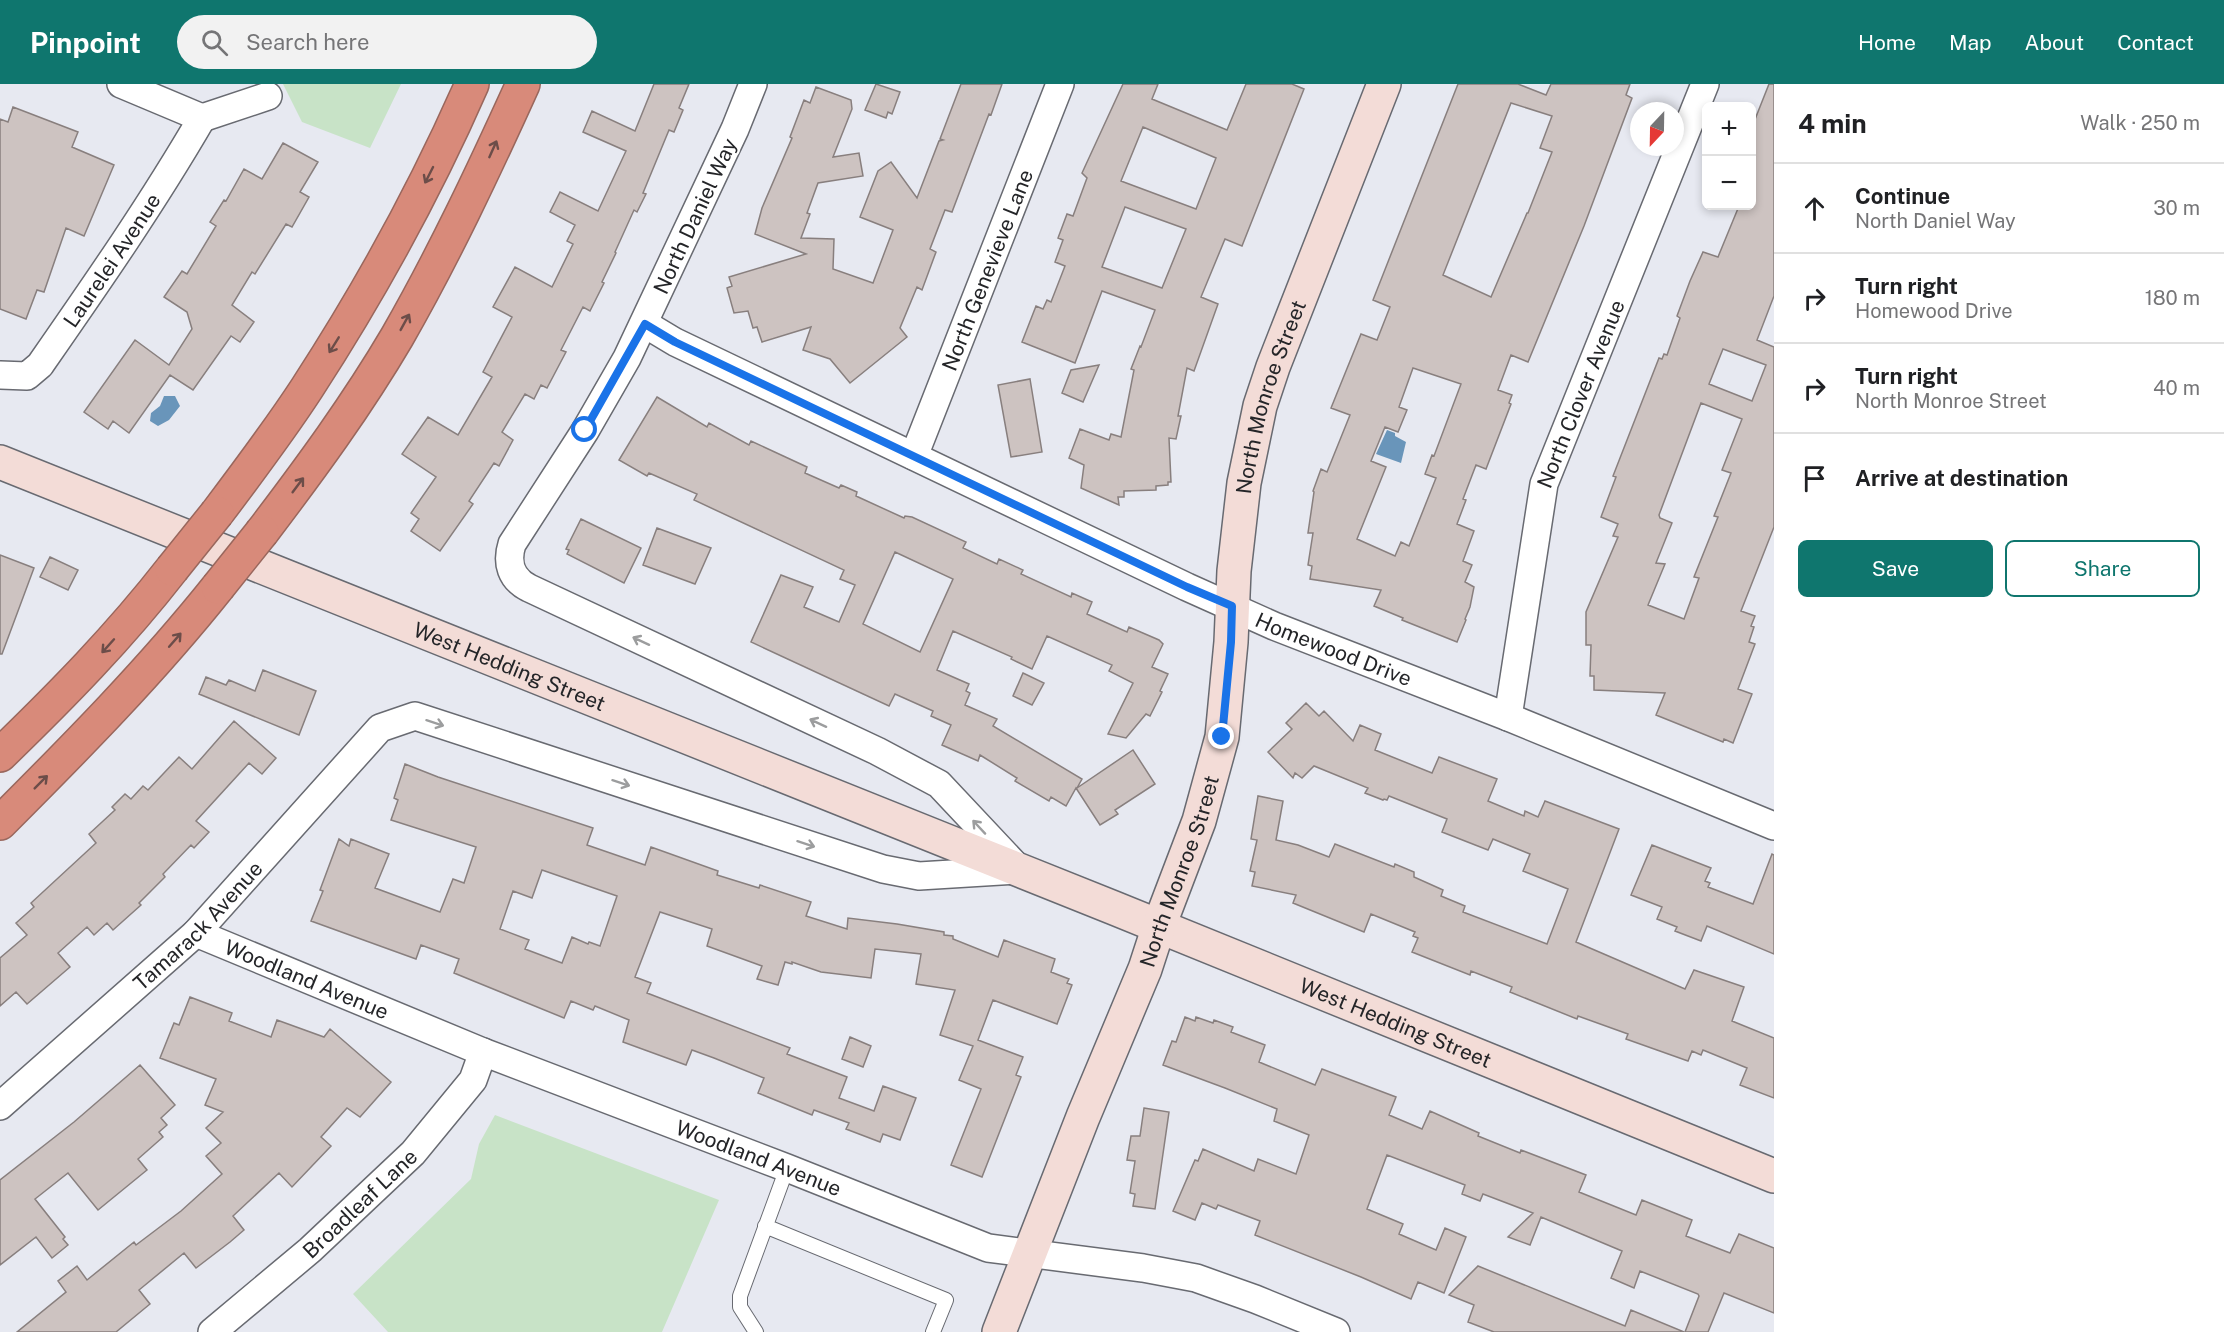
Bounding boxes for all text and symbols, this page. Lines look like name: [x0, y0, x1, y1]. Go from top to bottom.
search box: [177, 15, 597, 69]
text: Pinpoint: [30, 26, 141, 59]
icon: search: [198, 26, 231, 59]
text: Search here: [246, 29, 369, 55]
text: Home: [1858, 30, 1916, 55]
text: Map: [1949, 30, 1992, 55]
text: About: [2025, 30, 2084, 55]
text: Contact: [2117, 30, 2194, 55]
north arrow: [1630, 102, 1684, 156]
map controls: [1702, 102, 1756, 210]
button: +: [1702, 102, 1756, 156]
text: 4 min: [1798, 108, 1867, 139]
text: Walk · 250 m: [2080, 111, 2200, 135]
street label: North Daniel Way: [648, 134, 742, 298]
one-way arrow: [488, 140, 500, 158]
button: −: [1702, 156, 1756, 210]
one-way arrow: [422, 165, 434, 183]
street label: North Genevieve Lane: [936, 166, 1038, 374]
text: Continue: [1855, 183, 1950, 209]
street label: Laurelei Avenue: [58, 189, 165, 332]
icon: ahead: [1798, 192, 1831, 225]
text: 30 m: [2153, 196, 2200, 220]
text: North Daniel Way: [1855, 209, 2016, 233]
text: Turn right: [1855, 273, 1958, 299]
icon: right: [1798, 282, 1831, 315]
text: 180 m: [2145, 286, 2200, 310]
street label: North Monroe Street: [1230, 296, 1311, 495]
street label: North Clover Avenue: [1531, 296, 1629, 492]
text: Homewood Drive: [1855, 299, 2013, 323]
one-way arrow: [400, 314, 411, 332]
one-way arrow: [327, 336, 339, 353]
text: Turn right: [1855, 363, 1958, 389]
icon: right: [1798, 372, 1831, 405]
text: 40 m: [2153, 376, 2200, 400]
text: North Monroe Street: [1855, 389, 2047, 413]
route start: [571, 416, 597, 442]
icon: arrive: [1798, 462, 1831, 495]
text: Arrive at destination: [1855, 465, 2068, 491]
one-way arrow: [291, 477, 304, 493]
button: Save: [1798, 540, 1993, 597]
button: Share: [2005, 540, 2200, 597]
street label: Homewood Drive: [1252, 607, 1415, 691]
street label: West Hedding Street: [410, 616, 609, 716]
one-way arrow: [168, 633, 182, 648]
one-way arrow: [633, 634, 651, 646]
one-way arrow: [101, 638, 115, 653]
one-way arrow: [809, 717, 827, 729]
one-way arrow: [425, 718, 444, 729]
route end: [1208, 723, 1234, 749]
street label: North Monroe Street: [1134, 772, 1223, 970]
one-way arrow: [34, 774, 49, 789]
one-way arrow: [611, 779, 629, 790]
one-way arrow: [972, 820, 987, 835]
one-way arrow: [796, 839, 815, 850]
street label: Tamarack Avenue: [128, 856, 267, 995]
street label: Woodland Avenue: [221, 934, 393, 1024]
street label: West Hedding Street: [1296, 972, 1495, 1072]
street label: Woodland Avenue: [673, 1114, 845, 1201]
street label: Broadleaf Lane: [297, 1143, 422, 1263]

